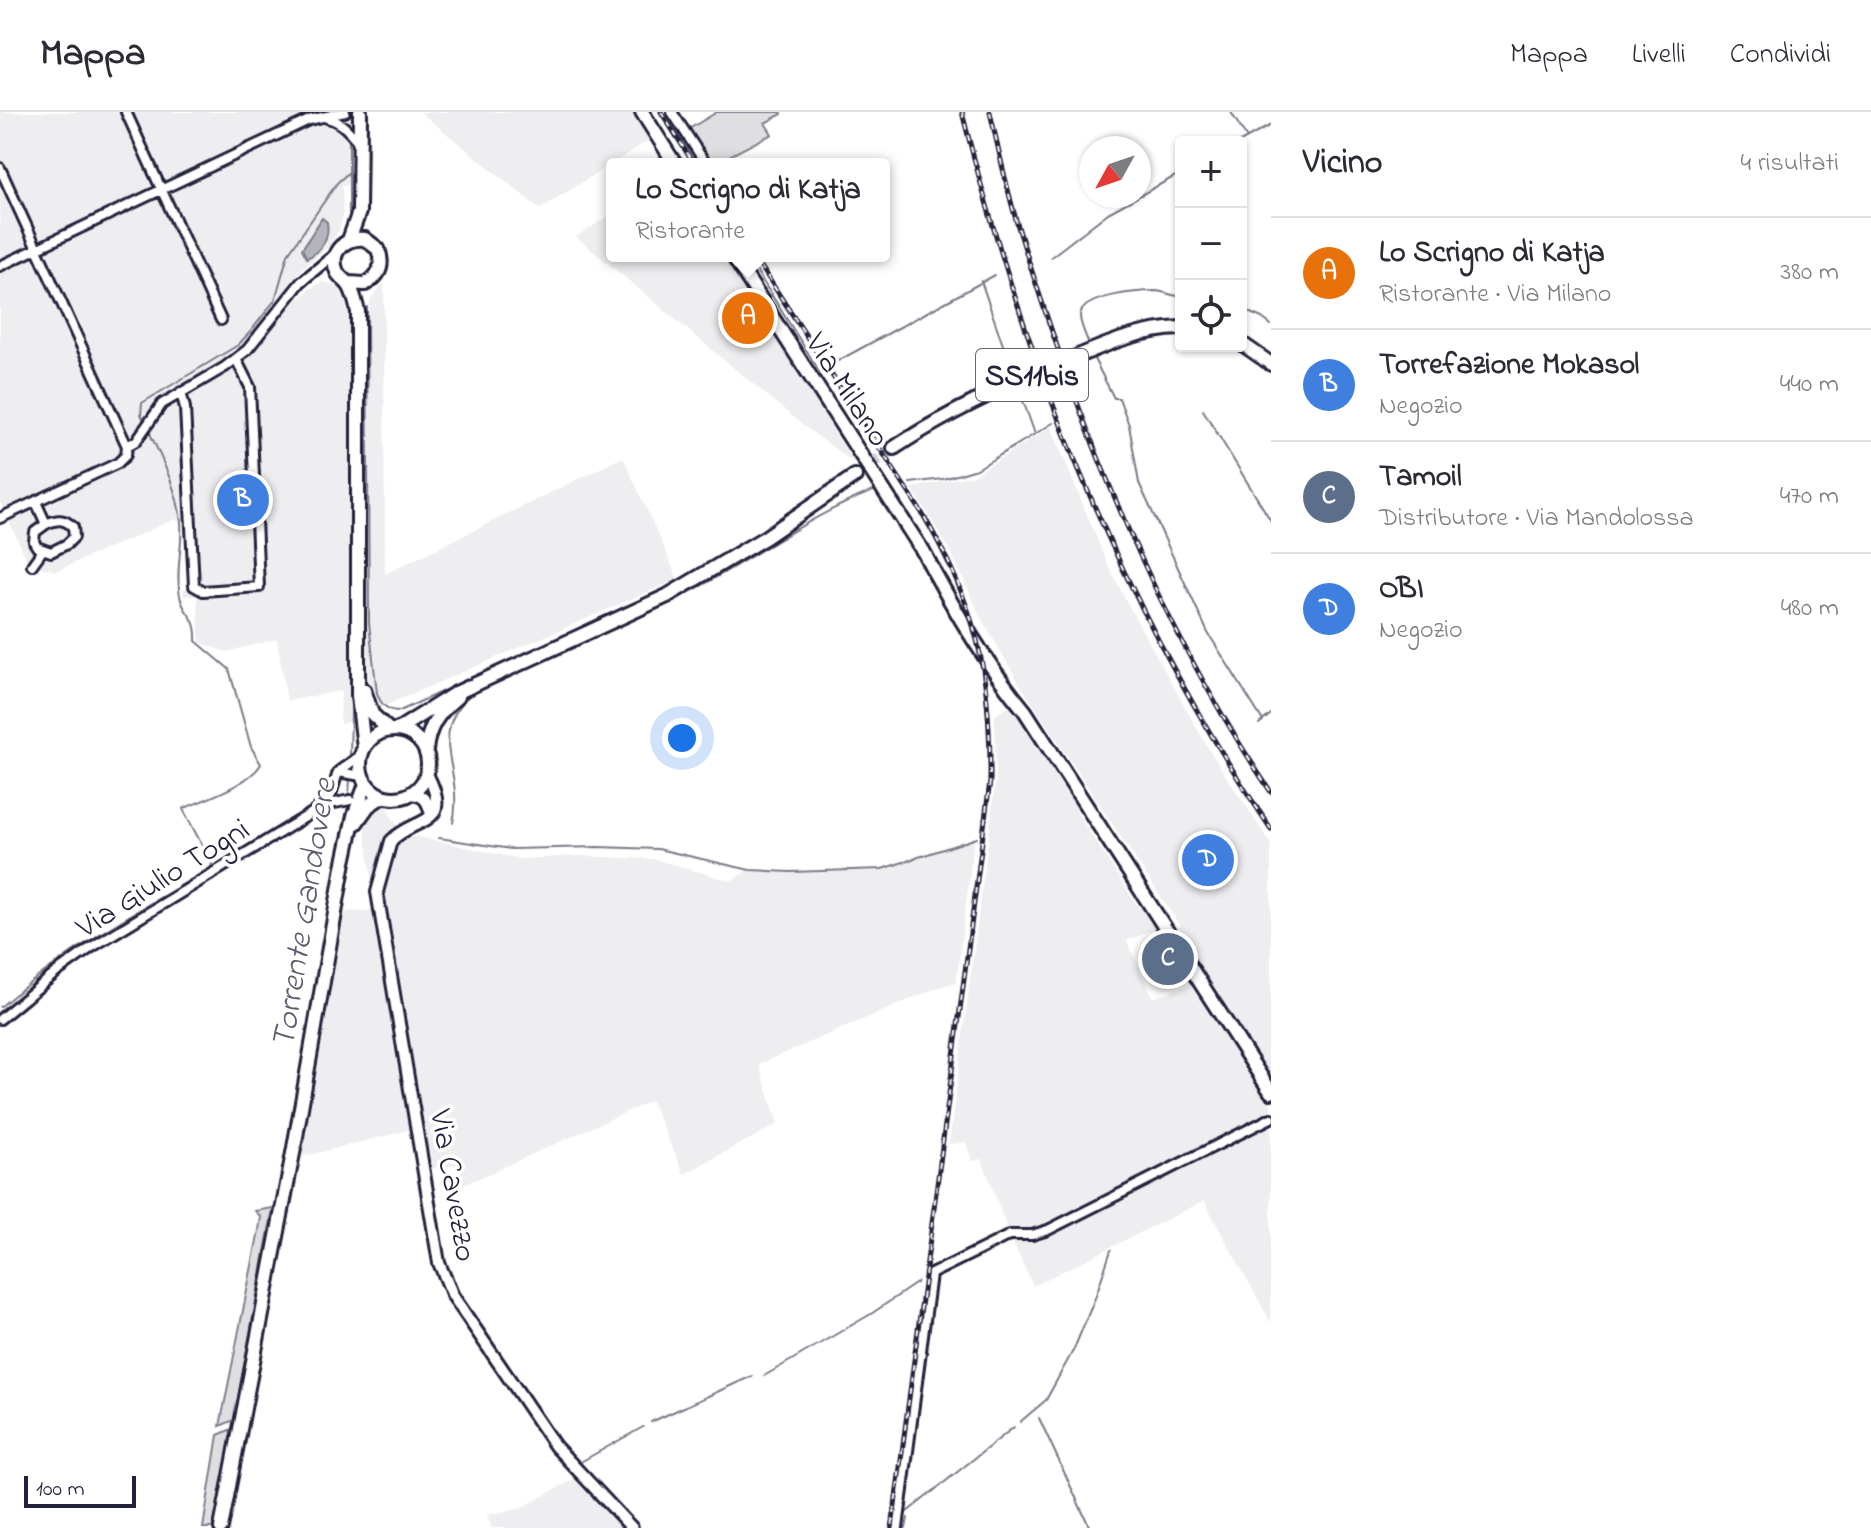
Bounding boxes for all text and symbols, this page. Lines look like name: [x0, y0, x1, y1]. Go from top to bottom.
text: Mappa: [40, 27, 145, 83]
text: Mappa: [1510, 35, 1588, 76]
text: Livelli: [1632, 35, 1686, 76]
text: Condividi: [1730, 35, 1831, 76]
north arrow: [1079, 136, 1151, 208]
map controls: [1175, 136, 1247, 352]
button: +: [1175, 136, 1247, 208]
text: Vicino: [1303, 139, 1382, 189]
text: 4 risultati: [1740, 145, 1839, 183]
popup: [606, 158, 890, 262]
text: Lo Scrigno di Katja: [635, 169, 861, 213]
button: −: [1175, 208, 1247, 280]
text: Ristorante: [635, 213, 745, 251]
text: Lo Scrigno di Katja: [1379, 232, 1605, 276]
text: A: [1321, 254, 1337, 292]
text: 380 m: [1781, 254, 1839, 292]
text: Ristorante · Via Milano: [1379, 276, 1611, 314]
button: locate: [1175, 280, 1247, 352]
pin: A: [722, 288, 774, 348]
street label: Via Milano: [791, 324, 901, 457]
text: Torrefazione Mokasol: [1379, 344, 1639, 388]
road number: SS11bis: [976, 349, 1088, 401]
text: B: [1320, 366, 1338, 404]
text: 440 m: [1780, 366, 1839, 404]
text: Negozio: [1379, 388, 1463, 426]
text: Tamoil: [1379, 456, 1462, 500]
pin: B: [217, 470, 269, 530]
text: C: [1322, 478, 1336, 516]
text: 470 m: [1780, 478, 1839, 516]
text: Distributore · Via Mandolossa: [1379, 500, 1694, 538]
text: OBI: [1379, 568, 1424, 612]
text: D: [1319, 590, 1339, 628]
text: 480 m: [1781, 590, 1839, 628]
text: Negozio: [1379, 612, 1463, 650]
your location: [662, 718, 702, 758]
water label: Torrente Gandovere: [260, 773, 352, 1052]
street label: Via Giulio Togni: [67, 808, 260, 953]
pin: D: [1182, 830, 1234, 890]
pin: C: [1142, 929, 1194, 989]
street label: Via Cavezzo: [415, 1105, 488, 1265]
scale bar: [24, 1472, 136, 1508]
text: 100 m: [36, 1474, 85, 1506]

